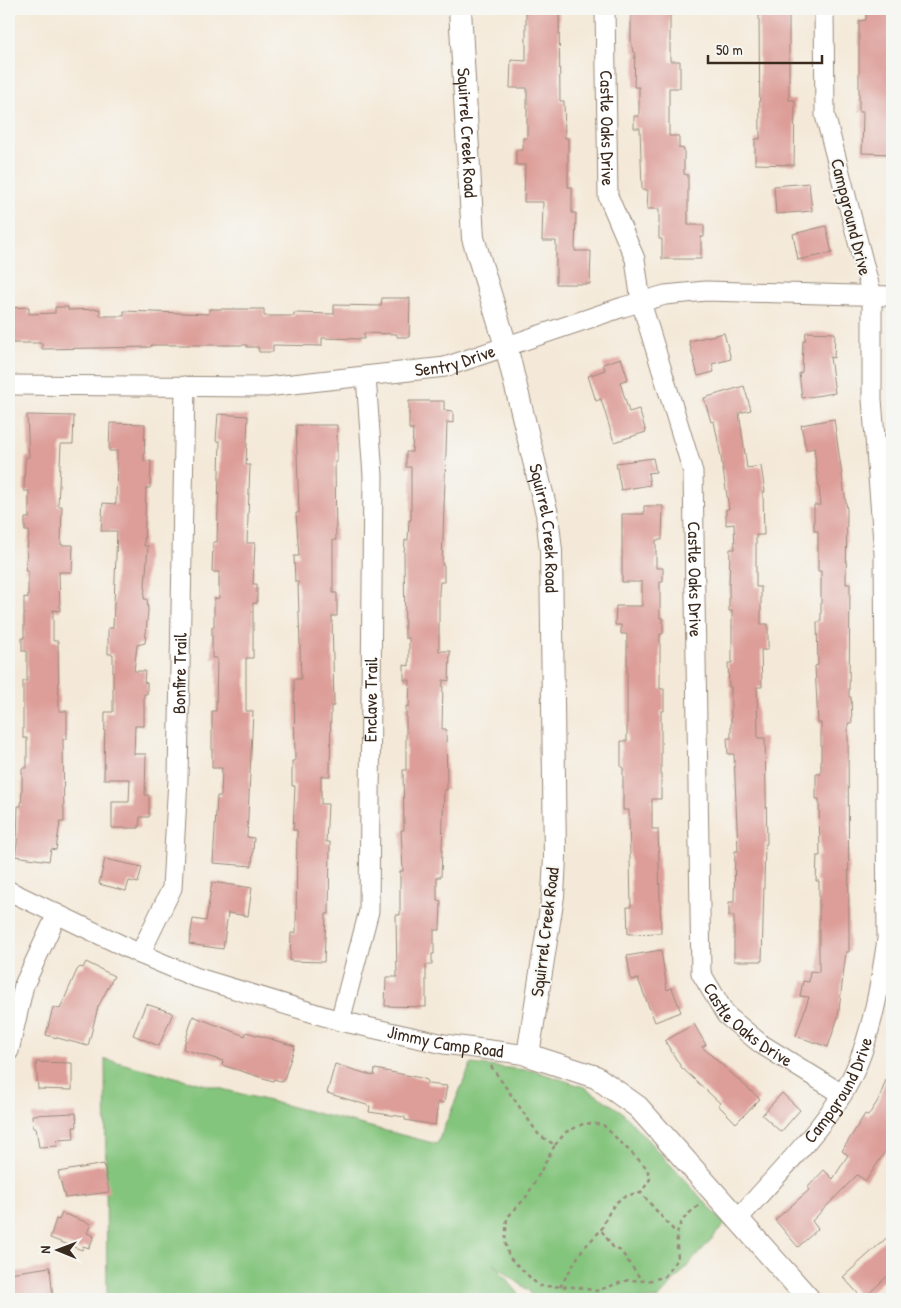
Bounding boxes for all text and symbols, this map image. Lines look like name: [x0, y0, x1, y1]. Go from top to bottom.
scale bar: [708, 32, 822, 64]
text: 50 m: [716, 39, 743, 60]
street label: Squirrel Creek Road: [451, 67, 484, 198]
street label: Castle Oaks Drive: [594, 70, 621, 186]
street label: Campground Drive: [825, 156, 878, 278]
street label: Sentry Drive: [413, 338, 498, 382]
street label: Squirrel Creek Road: [523, 461, 565, 593]
street label: Castle Oaks Drive: [682, 521, 709, 637]
street label: Bonfire Trail: [166, 632, 193, 714]
street label: Enclave Trail: [358, 657, 383, 742]
street label: Squirrel Creek Road: [524, 866, 565, 998]
street label: Castle Oaks Drive: [697, 978, 797, 1072]
street label: Jimmy Camp Road: [385, 1019, 505, 1064]
street label: Campground Drive: [798, 1034, 878, 1148]
north arrow: [32, 1226, 82, 1276]
text: N: [35, 1245, 54, 1254]

